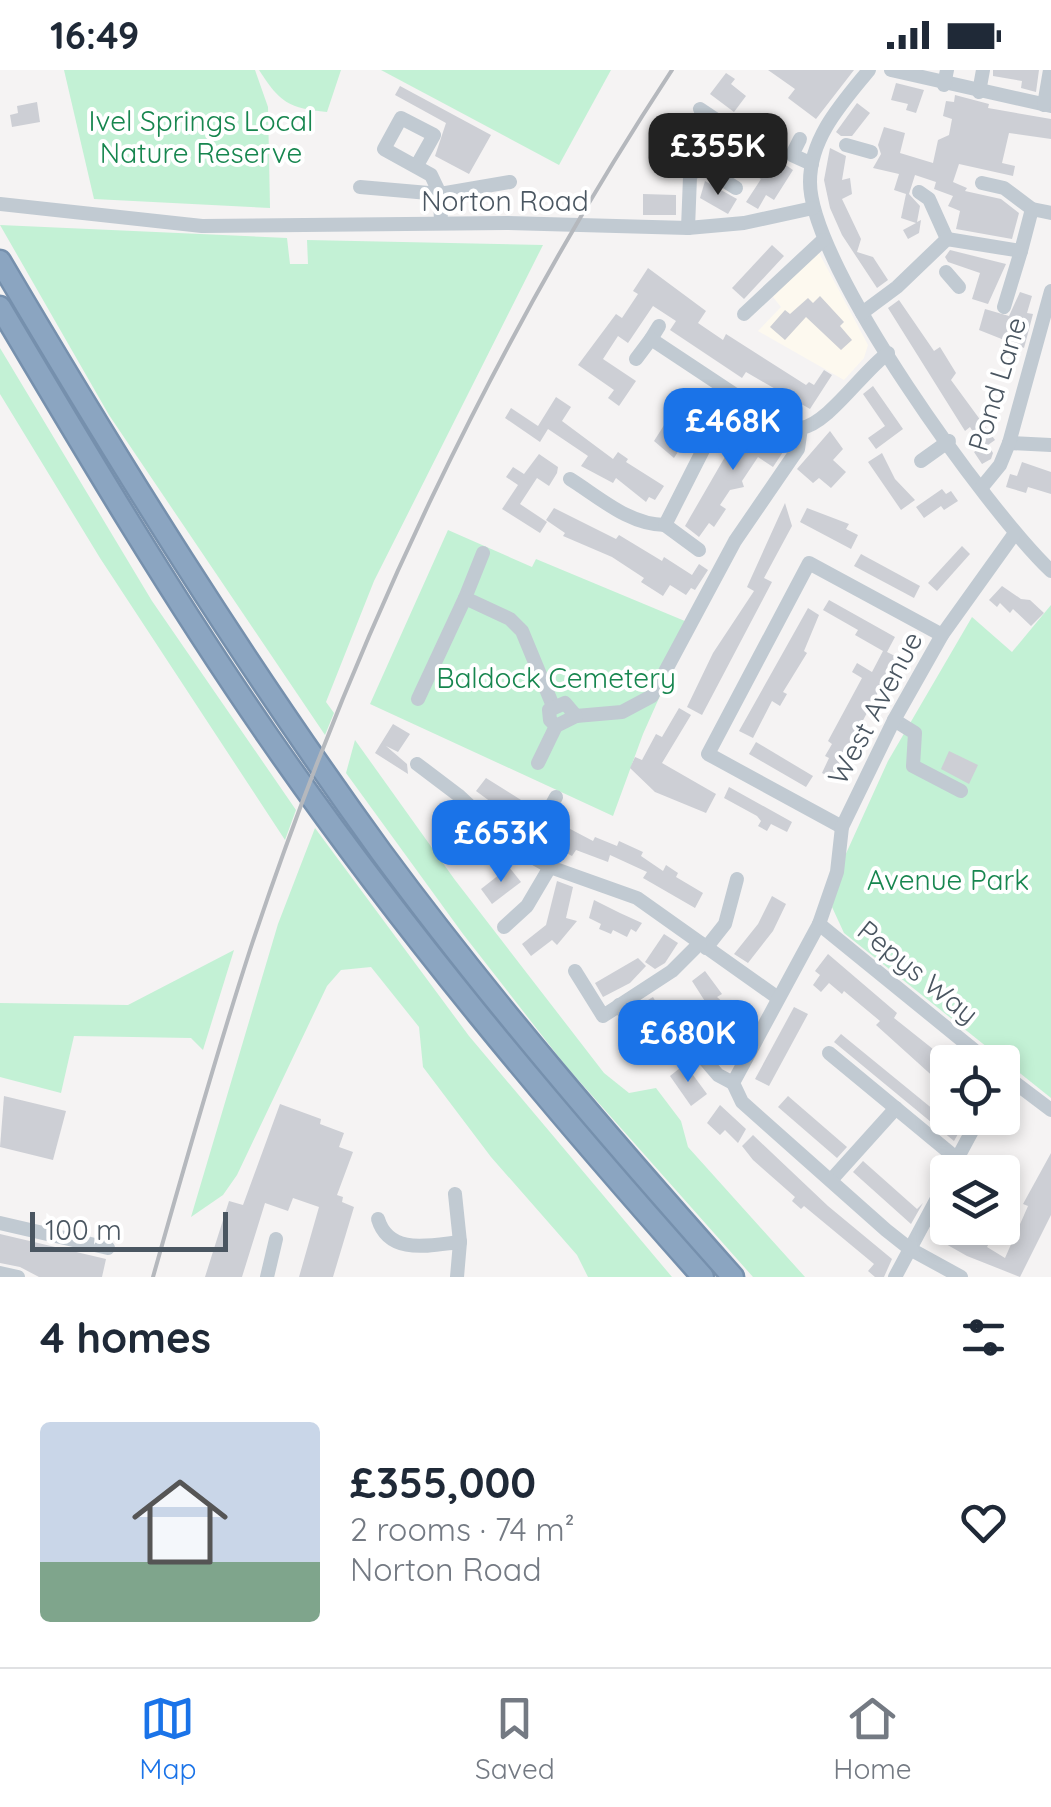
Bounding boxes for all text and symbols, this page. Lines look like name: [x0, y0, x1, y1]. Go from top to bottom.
text: 16:49: [50, 11, 139, 59]
park label: Ivel Springs Local Nature Reserve: [89, 103, 313, 170]
pin: £355K: [648, 113, 788, 198]
text: £355K: [671, 125, 765, 165]
street label: Norton Road: [421, 183, 589, 218]
street label: Pond Lane: [960, 313, 1033, 455]
pin: £468K: [663, 388, 803, 473]
text: £468K: [686, 400, 780, 440]
street label: West Avenue: [820, 625, 930, 790]
park label: Baldock Cemetery: [436, 660, 676, 695]
pin: £653K: [431, 800, 571, 885]
text: £653K: [454, 812, 548, 852]
park label: Avenue Park: [867, 862, 1029, 897]
street label: Pepys Way: [851, 912, 986, 1031]
pin: £680K: [618, 1000, 758, 1085]
text: £680K: [640, 1012, 736, 1052]
map controls: [930, 1045, 1020, 1245]
button: locate: [930, 1045, 1020, 1135]
button: layers: [930, 1155, 1020, 1245]
scale bar: [30, 1207, 228, 1252]
text: 100 m: [45, 1212, 122, 1247]
icon: filters: [956, 1310, 1011, 1365]
text: 4 homes: [40, 1311, 211, 1364]
text: £355,000: [350, 1456, 536, 1509]
icon: home: [120, 1462, 240, 1582]
icon: heart: [956, 1495, 1011, 1550]
text: 2 rooms · 74 m²: [350, 1509, 575, 1549]
text: Norton Road: [350, 1549, 542, 1589]
tab: Map: [139, 1691, 196, 1786]
tab: Saved: [475, 1691, 555, 1786]
tab: Home: [833, 1691, 912, 1786]

